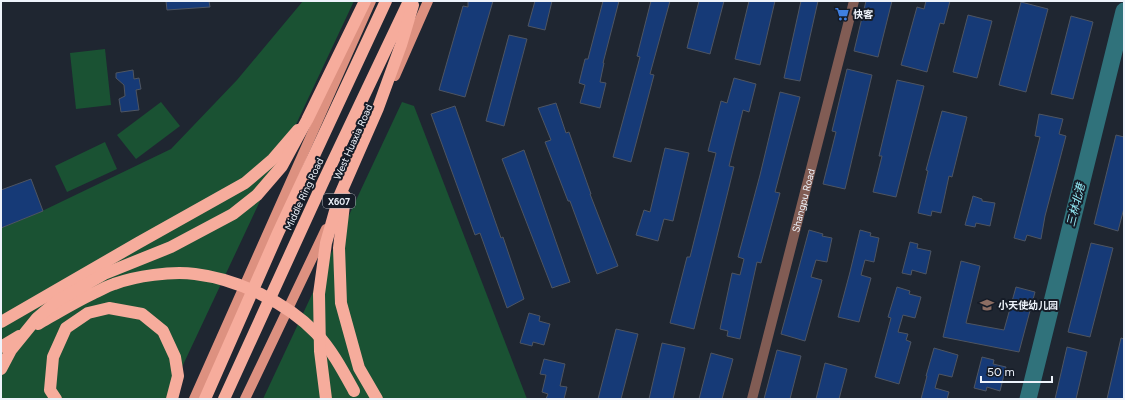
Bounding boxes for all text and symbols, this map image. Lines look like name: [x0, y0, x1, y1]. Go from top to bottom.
supermarket icon: 快客: [834, 6, 850, 22]
place label: 快客: [853, 8, 874, 21]
street label: West Huaxia Road: [331, 102, 376, 182]
street label: Middle Ring Road: [282, 156, 326, 232]
street label: Shangpu Road: [788, 167, 817, 234]
water label: 三林北港: [1064, 180, 1088, 228]
road number: X607: [323, 194, 355, 208]
school or university icon: 小天使幼儿园: [979, 297, 995, 313]
place label: 小天使幼儿园: [998, 299, 1058, 312]
scale bar: [981, 358, 1052, 384]
text: 50 m: [987, 365, 1015, 379]

